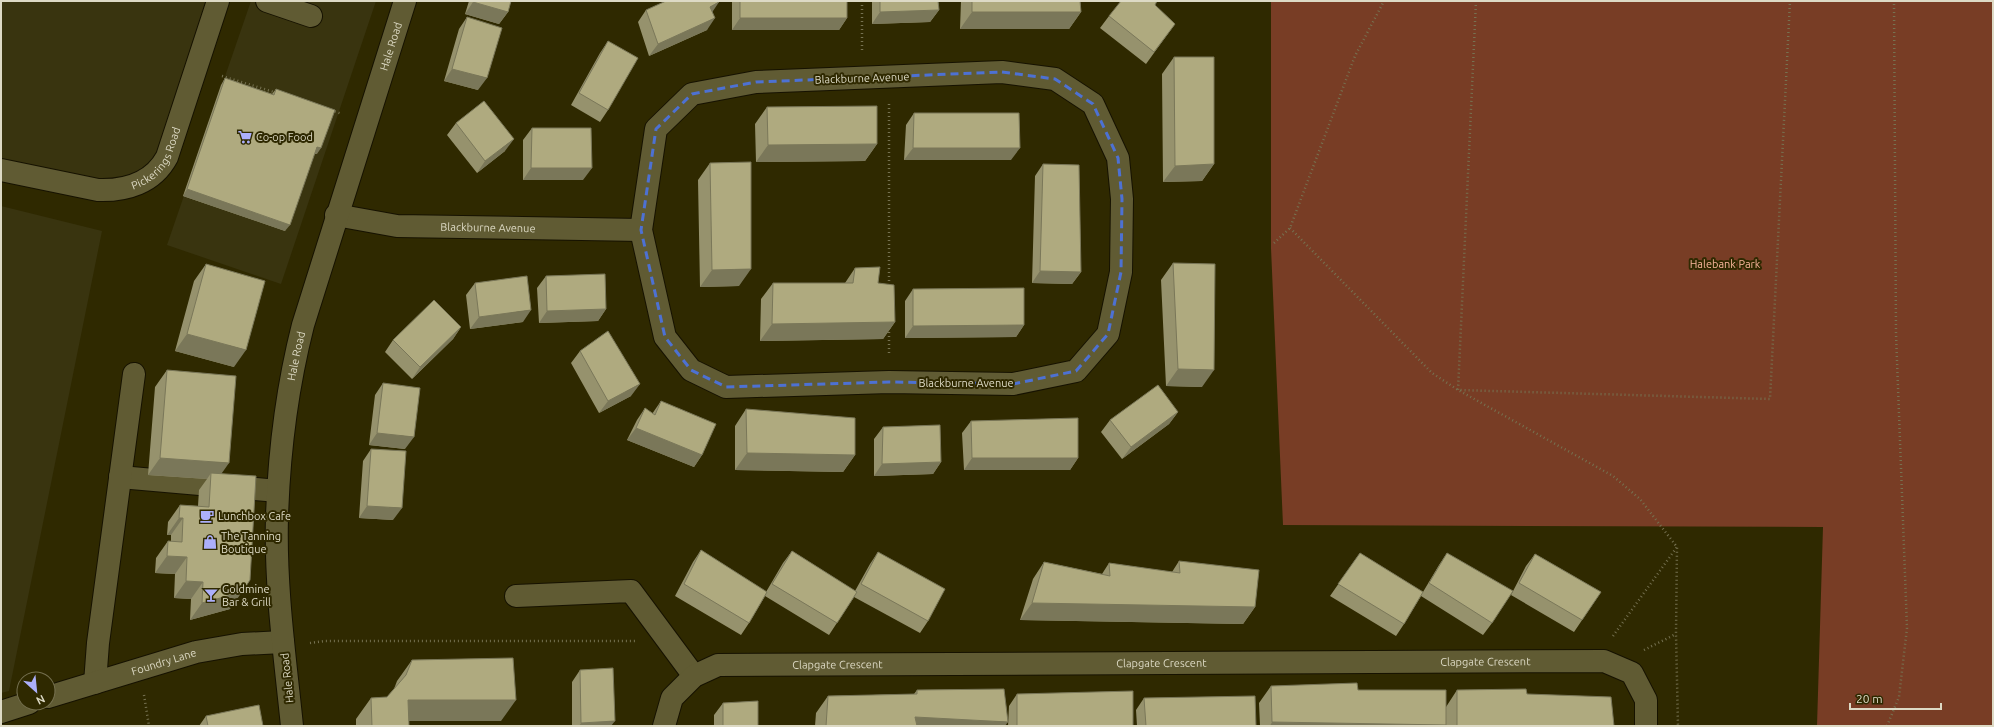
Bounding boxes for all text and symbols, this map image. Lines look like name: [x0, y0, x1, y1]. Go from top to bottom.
street label: Hale Road: [377, 21, 404, 72]
street label: Blackburne Avenue: [814, 70, 910, 86]
street label: Pickerings Road: [130, 126, 182, 192]
supermarket icon: Co-op Food: [237, 129, 253, 145]
place label: Co-op Food: [256, 131, 313, 143]
street label: Blackburne Avenue: [440, 221, 536, 234]
park label: Halebank Park: [1690, 258, 1761, 270]
street label: Hale Road: [285, 330, 307, 382]
street label: Blackburne Avenue: [918, 377, 1014, 389]
cafe icon: Lunchbox Cafe: [199, 508, 215, 524]
place label: Lunchbox Cafe: [218, 510, 291, 522]
place label: The Tanning Boutique: [221, 530, 281, 555]
shop icon: The Tanning Boutique: [202, 534, 218, 550]
place label: Goldmine Bar & Grill: [222, 583, 271, 608]
bar icon: Goldmine Bar & Grill: [203, 587, 219, 603]
street label: Foundry Lane: [130, 646, 198, 677]
street label: Hale Road: [278, 652, 296, 704]
street label: Clapgate Crescent: [1440, 655, 1531, 668]
street label: Clapgate Crescent: [1116, 657, 1207, 669]
street label: Clapgate Crescent: [792, 658, 883, 671]
north arrow: [16, 671, 56, 711]
scale bar: [1850, 685, 1941, 711]
text: 20 m: [1856, 692, 1883, 705]
text: N: [34, 693, 47, 707]

